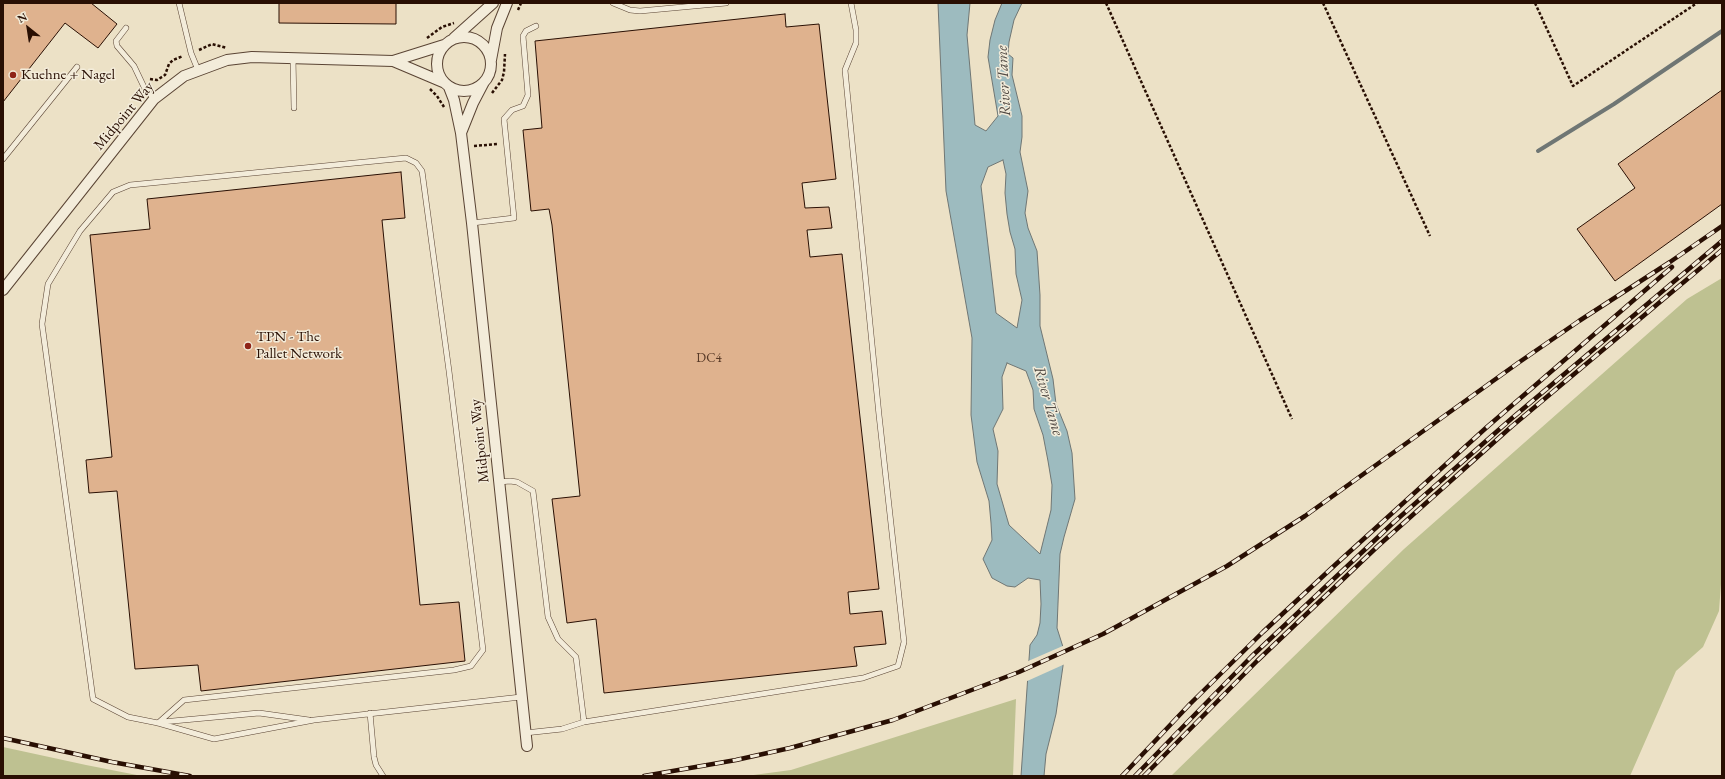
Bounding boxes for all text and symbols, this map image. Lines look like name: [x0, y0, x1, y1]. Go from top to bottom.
north arrow: [8, 8, 48, 48]
text: N: [15, 9, 29, 26]
water label: River Tame: [993, 45, 1015, 117]
place label: Kuehne + Nagel: [21, 66, 115, 84]
marker: Kuehne + Nagel: [8, 70, 18, 80]
street label: Midpoint Way: [90, 78, 158, 154]
place label: TPN - The Pallet Network: [256, 328, 342, 363]
marker: TPN - The Pallet Network: [243, 341, 253, 351]
house number: DC4: [696, 350, 722, 366]
water label: River Tame: [1029, 364, 1067, 438]
street label: Midpoint Way: [467, 398, 493, 484]

